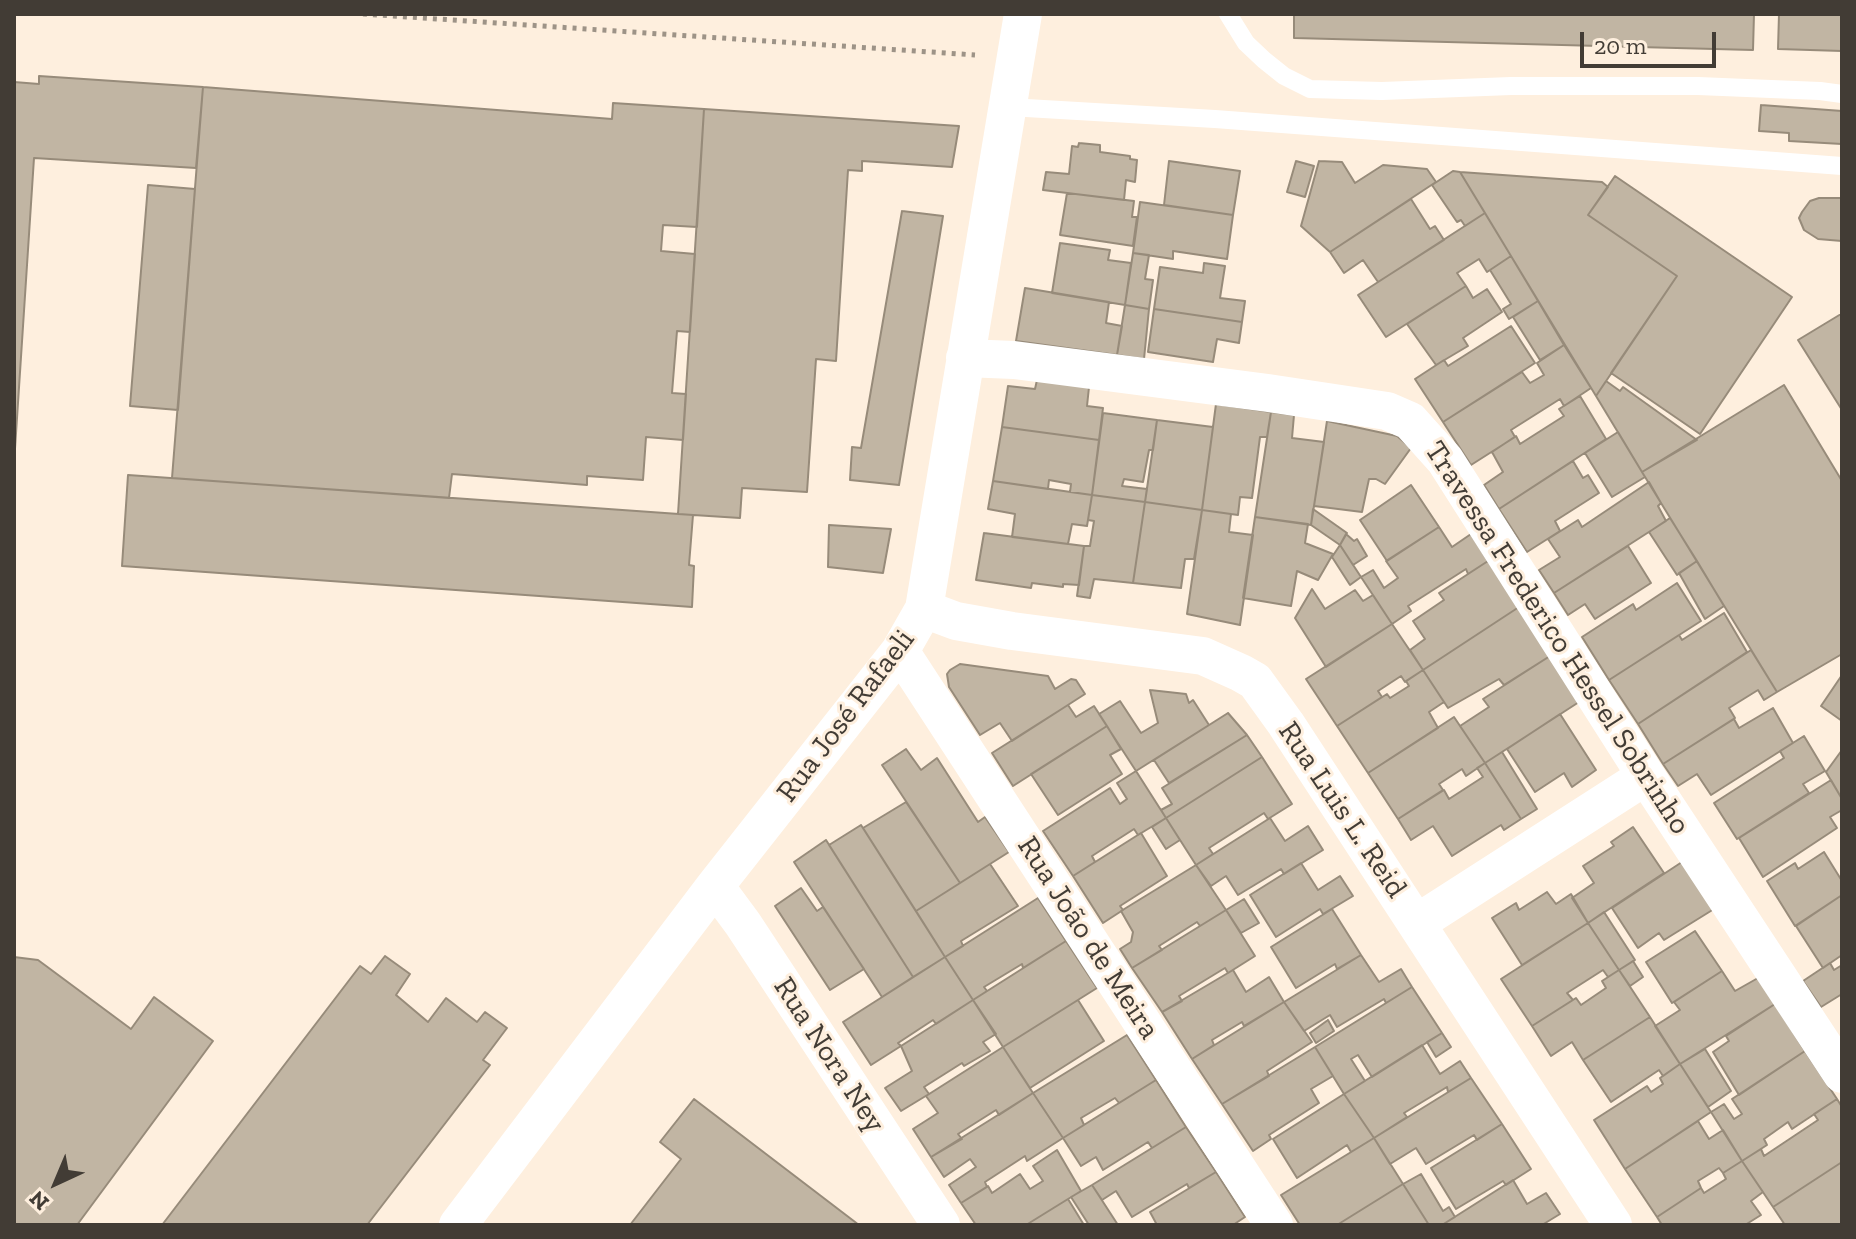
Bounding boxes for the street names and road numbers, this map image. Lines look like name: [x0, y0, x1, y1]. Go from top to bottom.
street label: Travessa Frederico Hessel Sobrinho: [1416, 435, 1698, 841]
street label: Rua José Rafaeli: [769, 623, 923, 809]
street label: Rua Luis L. Reid: [1270, 715, 1414, 905]
street label: Rua João de Meira: [1009, 830, 1167, 1046]
street label: Rua Nora Ney: [765, 971, 893, 1139]

